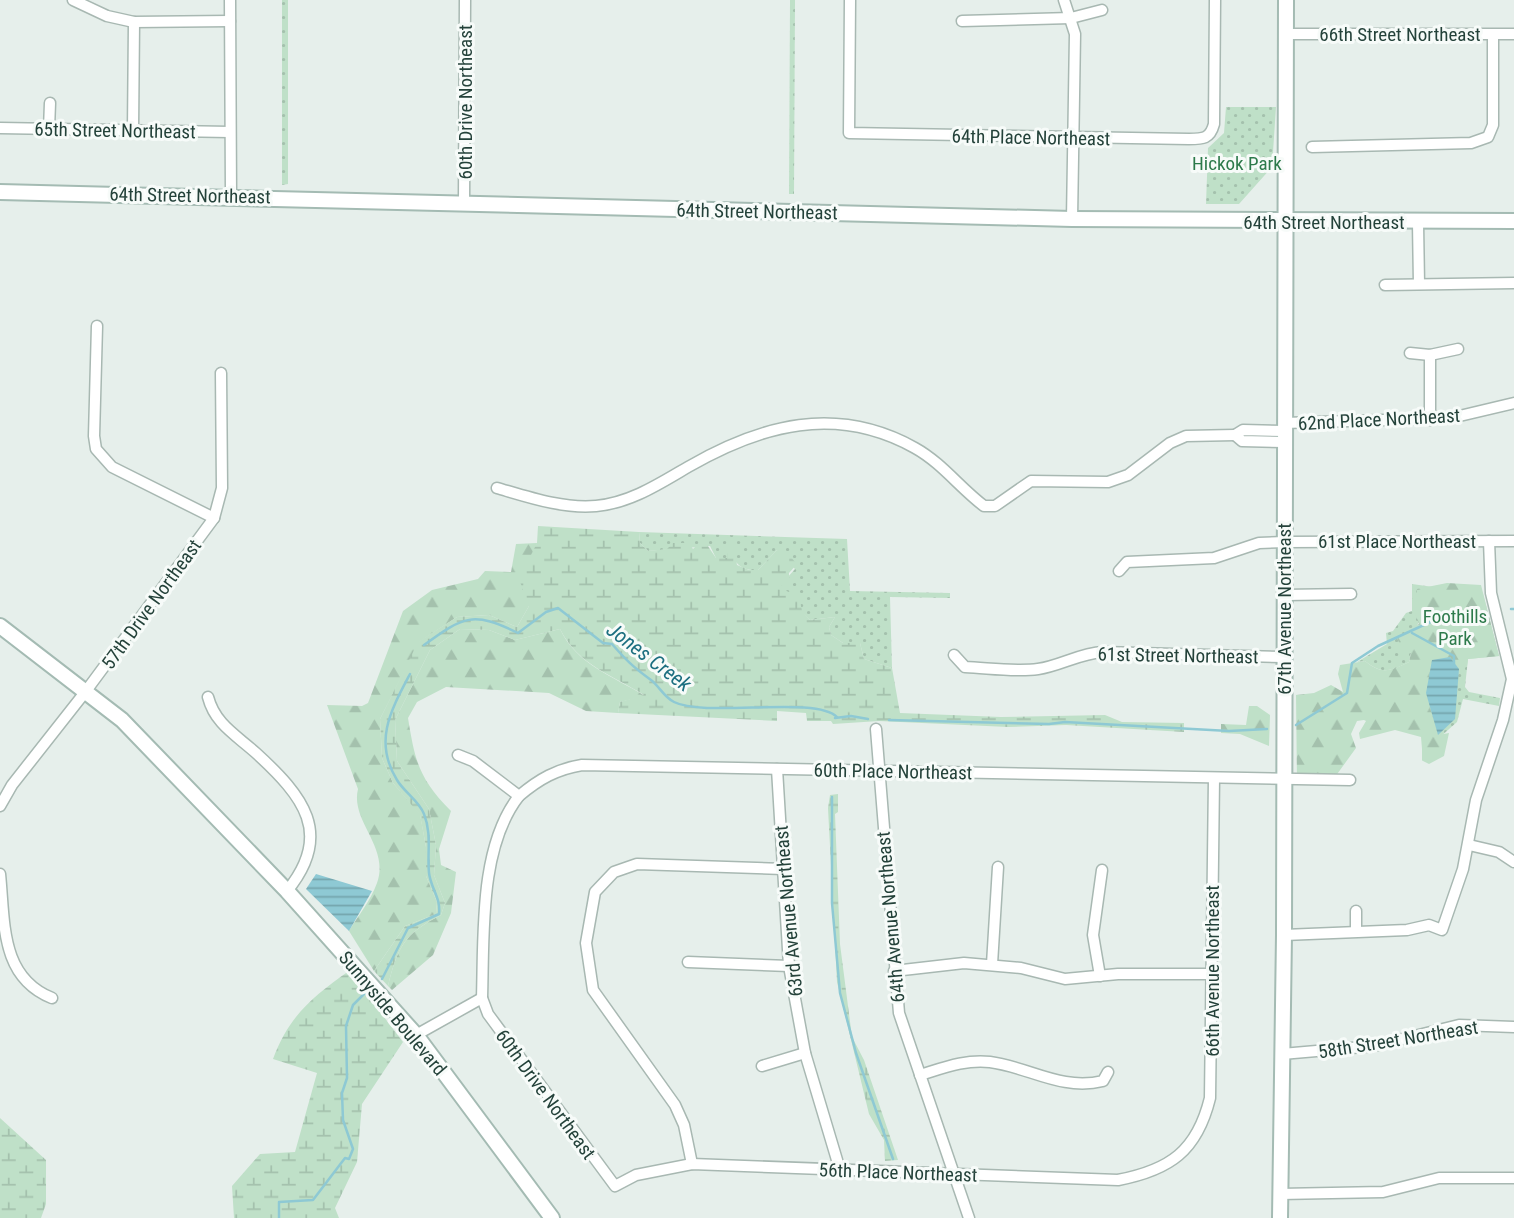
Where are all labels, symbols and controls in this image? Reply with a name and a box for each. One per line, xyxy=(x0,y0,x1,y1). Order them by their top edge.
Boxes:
street label: 66th Street Northeast xyxy=(1319,23,1481,46)
street label: 60th Drive Northeast xyxy=(454,25,477,179)
street label: 65th Street Northeast xyxy=(34,118,196,143)
street label: 64th Place Northeast xyxy=(951,125,1110,150)
park label: Hickok Park xyxy=(1192,152,1282,175)
street label: 64th Street Northeast xyxy=(109,183,271,208)
street label: 64th Street Northeast xyxy=(676,199,838,224)
street label: 64th Street Northeast xyxy=(1243,211,1405,234)
street label: 62nd Place Northeast xyxy=(1297,404,1461,435)
street label: 67th Avenue Northeast xyxy=(1273,523,1296,695)
street label: 61st Place Northeast xyxy=(1318,530,1476,553)
street label: 57th Drive Northeast xyxy=(97,535,206,674)
park label: Foothills Park xyxy=(1423,605,1487,650)
water label: Jones Creek xyxy=(602,618,697,697)
street label: 61st Street Northeast xyxy=(1097,643,1259,668)
street label: 60th Place Northeast xyxy=(813,759,972,784)
street label: 63rd Avenue Northeast xyxy=(770,824,807,998)
street label: 64th Avenue Northeast xyxy=(872,830,909,1003)
street label: 66th Avenue Northeast xyxy=(1201,885,1224,1057)
street label: Sunnyside Boulevard xyxy=(334,946,451,1080)
street label: 58th Street Northeast xyxy=(1317,1016,1480,1063)
street label: 60th Drive Northeast xyxy=(491,1025,600,1164)
street label: 56th Place Northeast xyxy=(818,1158,978,1187)

